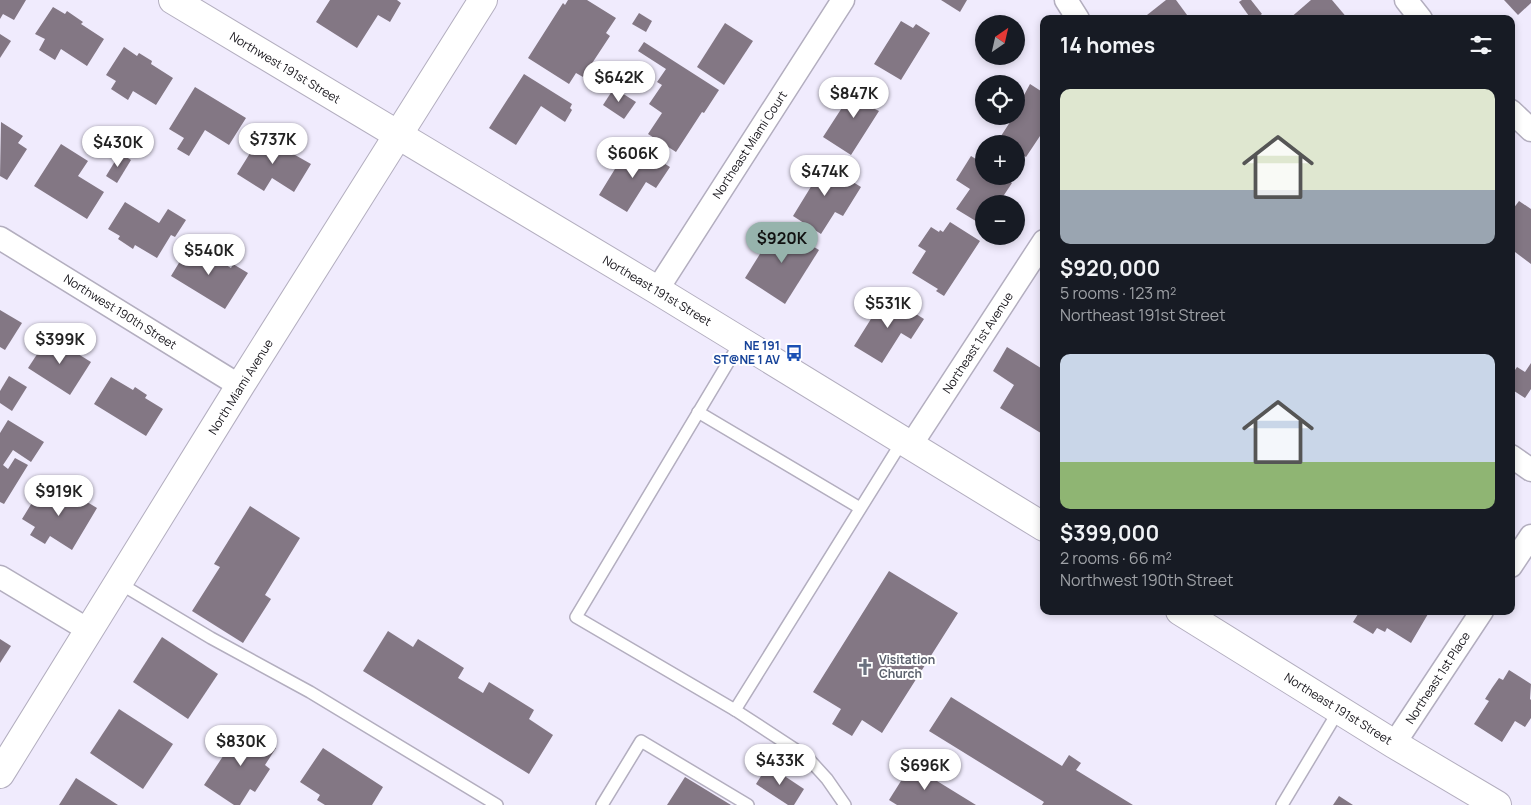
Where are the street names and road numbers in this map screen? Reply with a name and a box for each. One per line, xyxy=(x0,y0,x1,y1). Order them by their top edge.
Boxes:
street label: Northwest 191st Street xyxy=(227,28,344,108)
street label: Northeast Miami Court xyxy=(708,87,791,202)
street label: Northeast 191st Street xyxy=(600,251,715,330)
street label: Northwest 190th Street xyxy=(61,270,180,353)
street label: Northeast 1st Avenue xyxy=(938,289,1017,397)
street label: North Miami Avenue xyxy=(204,336,277,438)
street label: Northeast 1st Place xyxy=(1401,628,1474,727)
street label: Northeast 191st Street xyxy=(1281,668,1396,749)

